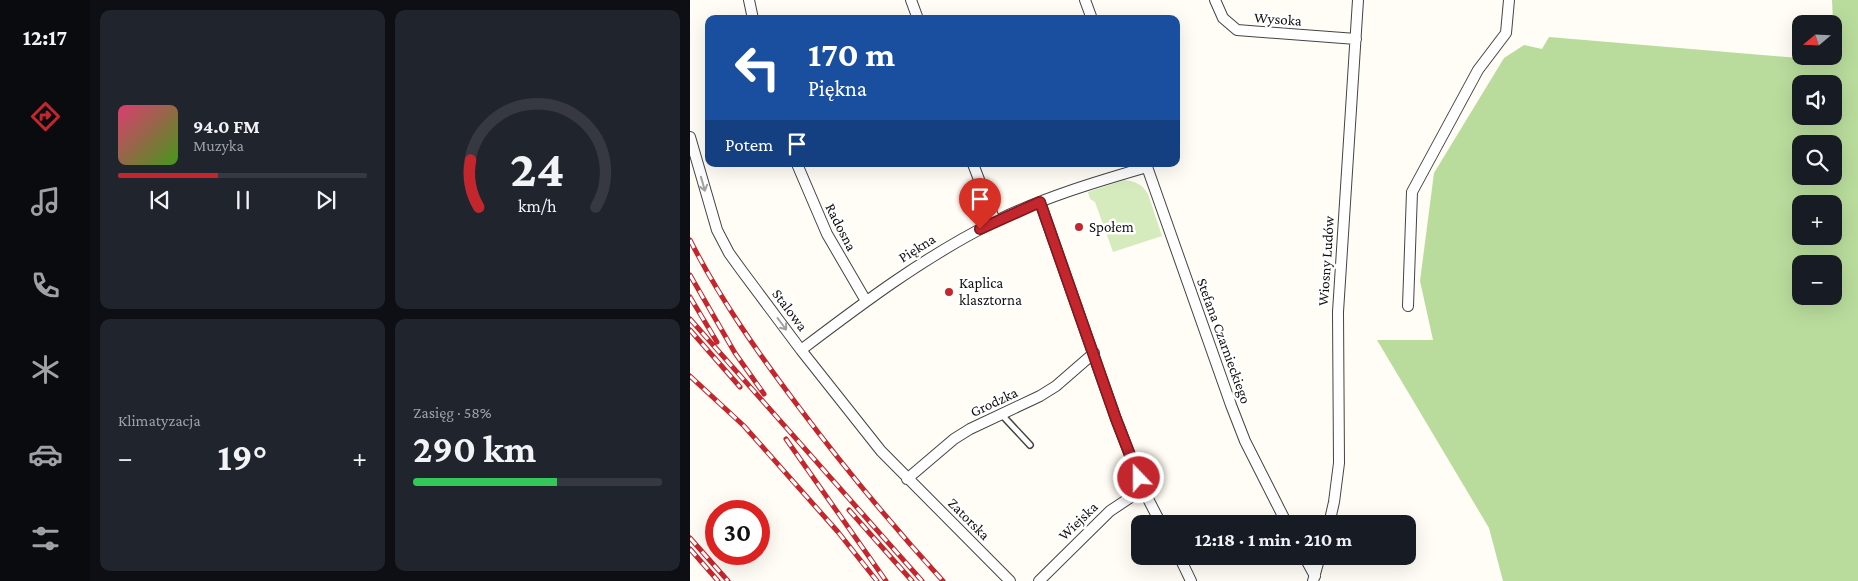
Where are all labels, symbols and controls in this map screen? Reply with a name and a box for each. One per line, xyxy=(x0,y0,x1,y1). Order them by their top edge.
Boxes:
street label: Wysoka xyxy=(1254,9,1302,30)
north arrow xyxy=(1792,15,1842,65)
map controls xyxy=(1792,15,1842,305)
text: 12:17 xyxy=(23,25,67,50)
icon: left xyxy=(725,35,790,100)
text: 170 m xyxy=(808,35,895,74)
button: sound xyxy=(1792,75,1842,125)
text: Piękna xyxy=(808,76,867,101)
icon: directions xyxy=(28,99,63,134)
text: 94.0 FM xyxy=(193,116,260,137)
icon: arrive xyxy=(783,130,811,158)
text: Potem xyxy=(725,134,773,155)
button: search xyxy=(1792,135,1842,185)
text: Muzyka xyxy=(193,137,244,154)
text: 24 xyxy=(510,139,565,197)
one-way arrow xyxy=(699,176,708,192)
pin xyxy=(959,178,1001,229)
icon: music xyxy=(28,184,63,219)
icon: arrive xyxy=(966,185,994,213)
icon: previous xyxy=(146,186,174,214)
icon: pause xyxy=(229,186,257,214)
icon: next xyxy=(312,186,340,214)
button: + xyxy=(1792,195,1842,245)
text: km/h xyxy=(518,196,557,216)
street label: Radosna xyxy=(822,200,860,254)
street label: Wiosny Ludów xyxy=(1315,214,1338,307)
place label: Społem xyxy=(1089,219,1134,236)
marker: Społem xyxy=(1073,221,1085,233)
street label: Piękna xyxy=(896,231,939,266)
button: − xyxy=(1792,255,1842,305)
icon: phone xyxy=(28,268,63,303)
place label: Kaplica klasztorna xyxy=(959,275,1022,308)
street label: Stefana Czarnieckiego xyxy=(1193,276,1254,406)
street label: Stalowa xyxy=(769,286,811,334)
marker: Kaplica klasztorna xyxy=(943,286,955,298)
one-way arrow xyxy=(776,317,787,330)
icon: climate xyxy=(28,352,63,387)
street label: Grodzka xyxy=(968,384,1020,420)
text: Zasięg · 58% xyxy=(413,404,492,421)
text: Klimatyzacja xyxy=(118,412,201,429)
text: 290 km xyxy=(413,428,536,470)
text: 19° xyxy=(218,436,267,478)
icon: car xyxy=(28,437,63,472)
text: − xyxy=(118,442,133,473)
text: + xyxy=(352,442,367,473)
position arrow xyxy=(1112,451,1164,503)
street label: Zatorska xyxy=(945,495,993,543)
street label: Wiejska xyxy=(1055,499,1101,544)
speed limit sign: 30 xyxy=(705,500,770,565)
icon: filters xyxy=(28,521,63,556)
text: 12:18 · 1 min · 210 m xyxy=(1195,529,1352,550)

